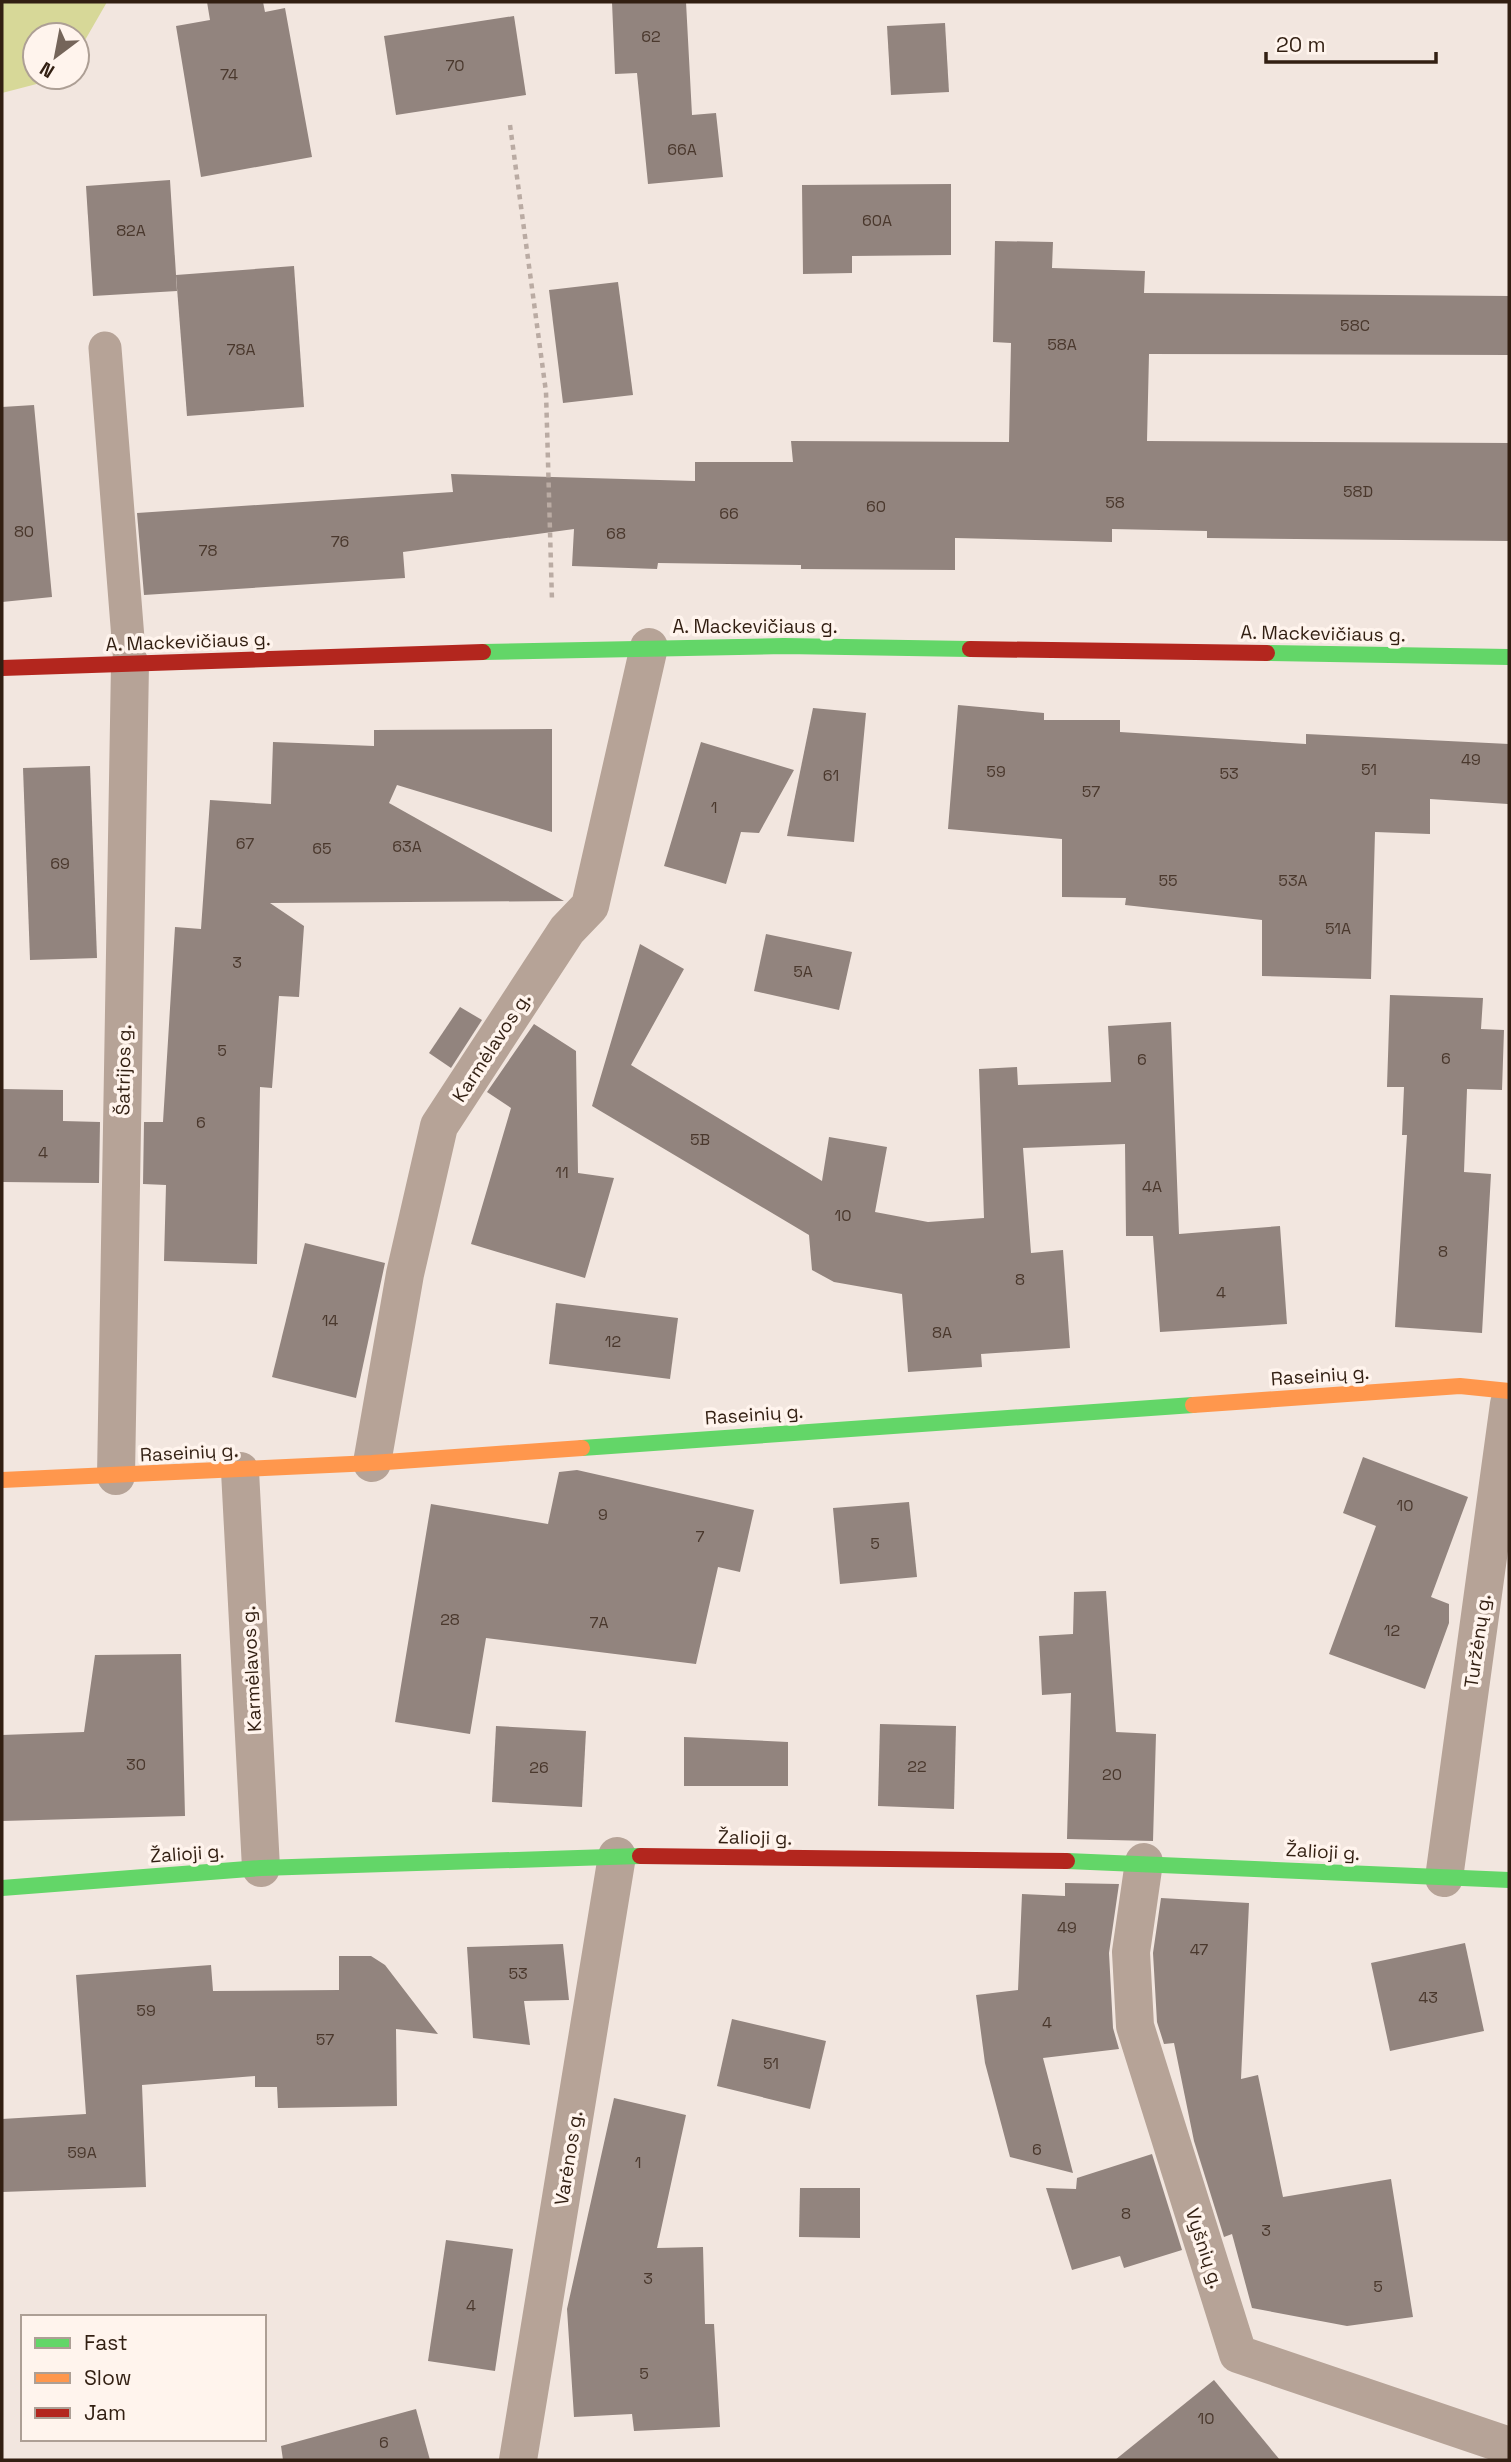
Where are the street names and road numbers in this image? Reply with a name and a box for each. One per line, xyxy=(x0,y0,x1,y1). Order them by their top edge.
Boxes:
street label: A. Mackevičiaus g. xyxy=(672,614,838,639)
street label: A. Mackevičiaus g. xyxy=(1240,620,1406,647)
street label: A. Mackevičiaus g. xyxy=(105,626,271,657)
street label: Karmėlavos g. xyxy=(447,988,536,1107)
street label: Šatrijos g. xyxy=(110,1024,137,1116)
street label: Raseinių g. xyxy=(1270,1360,1370,1391)
street label: Raseinių g. xyxy=(704,1399,804,1430)
street label: Raseinių g. xyxy=(139,1437,239,1468)
street label: Turžėnų g. xyxy=(1459,1593,1496,1689)
street label: Karmėlavos g. xyxy=(236,1605,267,1732)
street label: Žalioji g. xyxy=(718,1824,792,1851)
street label: Žalioji g. xyxy=(1285,1837,1361,1866)
street label: Žalioji g. xyxy=(149,1838,225,1869)
street label: Varėnos g. xyxy=(549,2109,588,2207)
street label: Vyšnių g. xyxy=(1180,2205,1229,2292)

